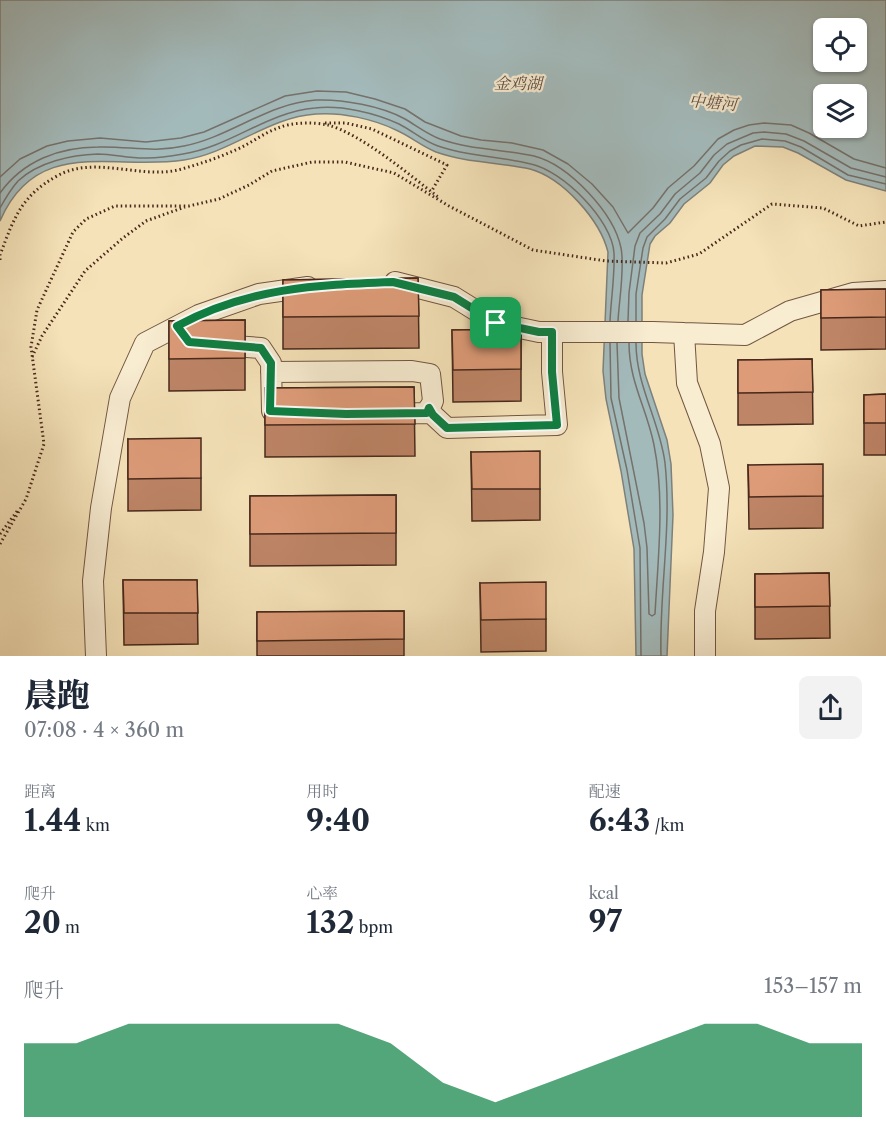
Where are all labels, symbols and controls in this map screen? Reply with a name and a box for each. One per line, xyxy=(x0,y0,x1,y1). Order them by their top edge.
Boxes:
map controls xyxy=(813,18,867,138)
button: locate xyxy=(813,18,867,72)
water label: 金鸡湖 xyxy=(494,73,545,93)
button: layers xyxy=(813,84,867,138)
water label: 中塘河 xyxy=(688,90,741,114)
pin xyxy=(470,297,521,348)
icon: arrive xyxy=(479,306,512,339)
text: 晨跑 xyxy=(24,675,90,716)
button: share xyxy=(799,676,862,739)
text: 07:08 · 4 × 360 m xyxy=(24,718,184,742)
text: 距离 xyxy=(24,781,56,801)
text: 用时 xyxy=(306,781,338,801)
text: 配速 xyxy=(589,781,621,801)
text: 1.44 xyxy=(24,802,81,839)
text: 9:40 xyxy=(306,802,370,839)
text: 6:43 xyxy=(589,802,650,839)
text: km xyxy=(81,815,110,835)
text: /km xyxy=(650,815,684,835)
text: 爬升 xyxy=(24,883,56,903)
text: 心率 xyxy=(306,883,338,903)
text: kcal xyxy=(589,883,619,903)
text: 97 xyxy=(589,903,622,940)
text: 20 xyxy=(24,904,61,941)
text: 132 xyxy=(306,904,355,941)
text: m xyxy=(61,917,80,937)
text: bpm xyxy=(355,917,393,937)
text: 153–157 m xyxy=(764,974,862,998)
text: 爬升 xyxy=(24,978,64,1002)

